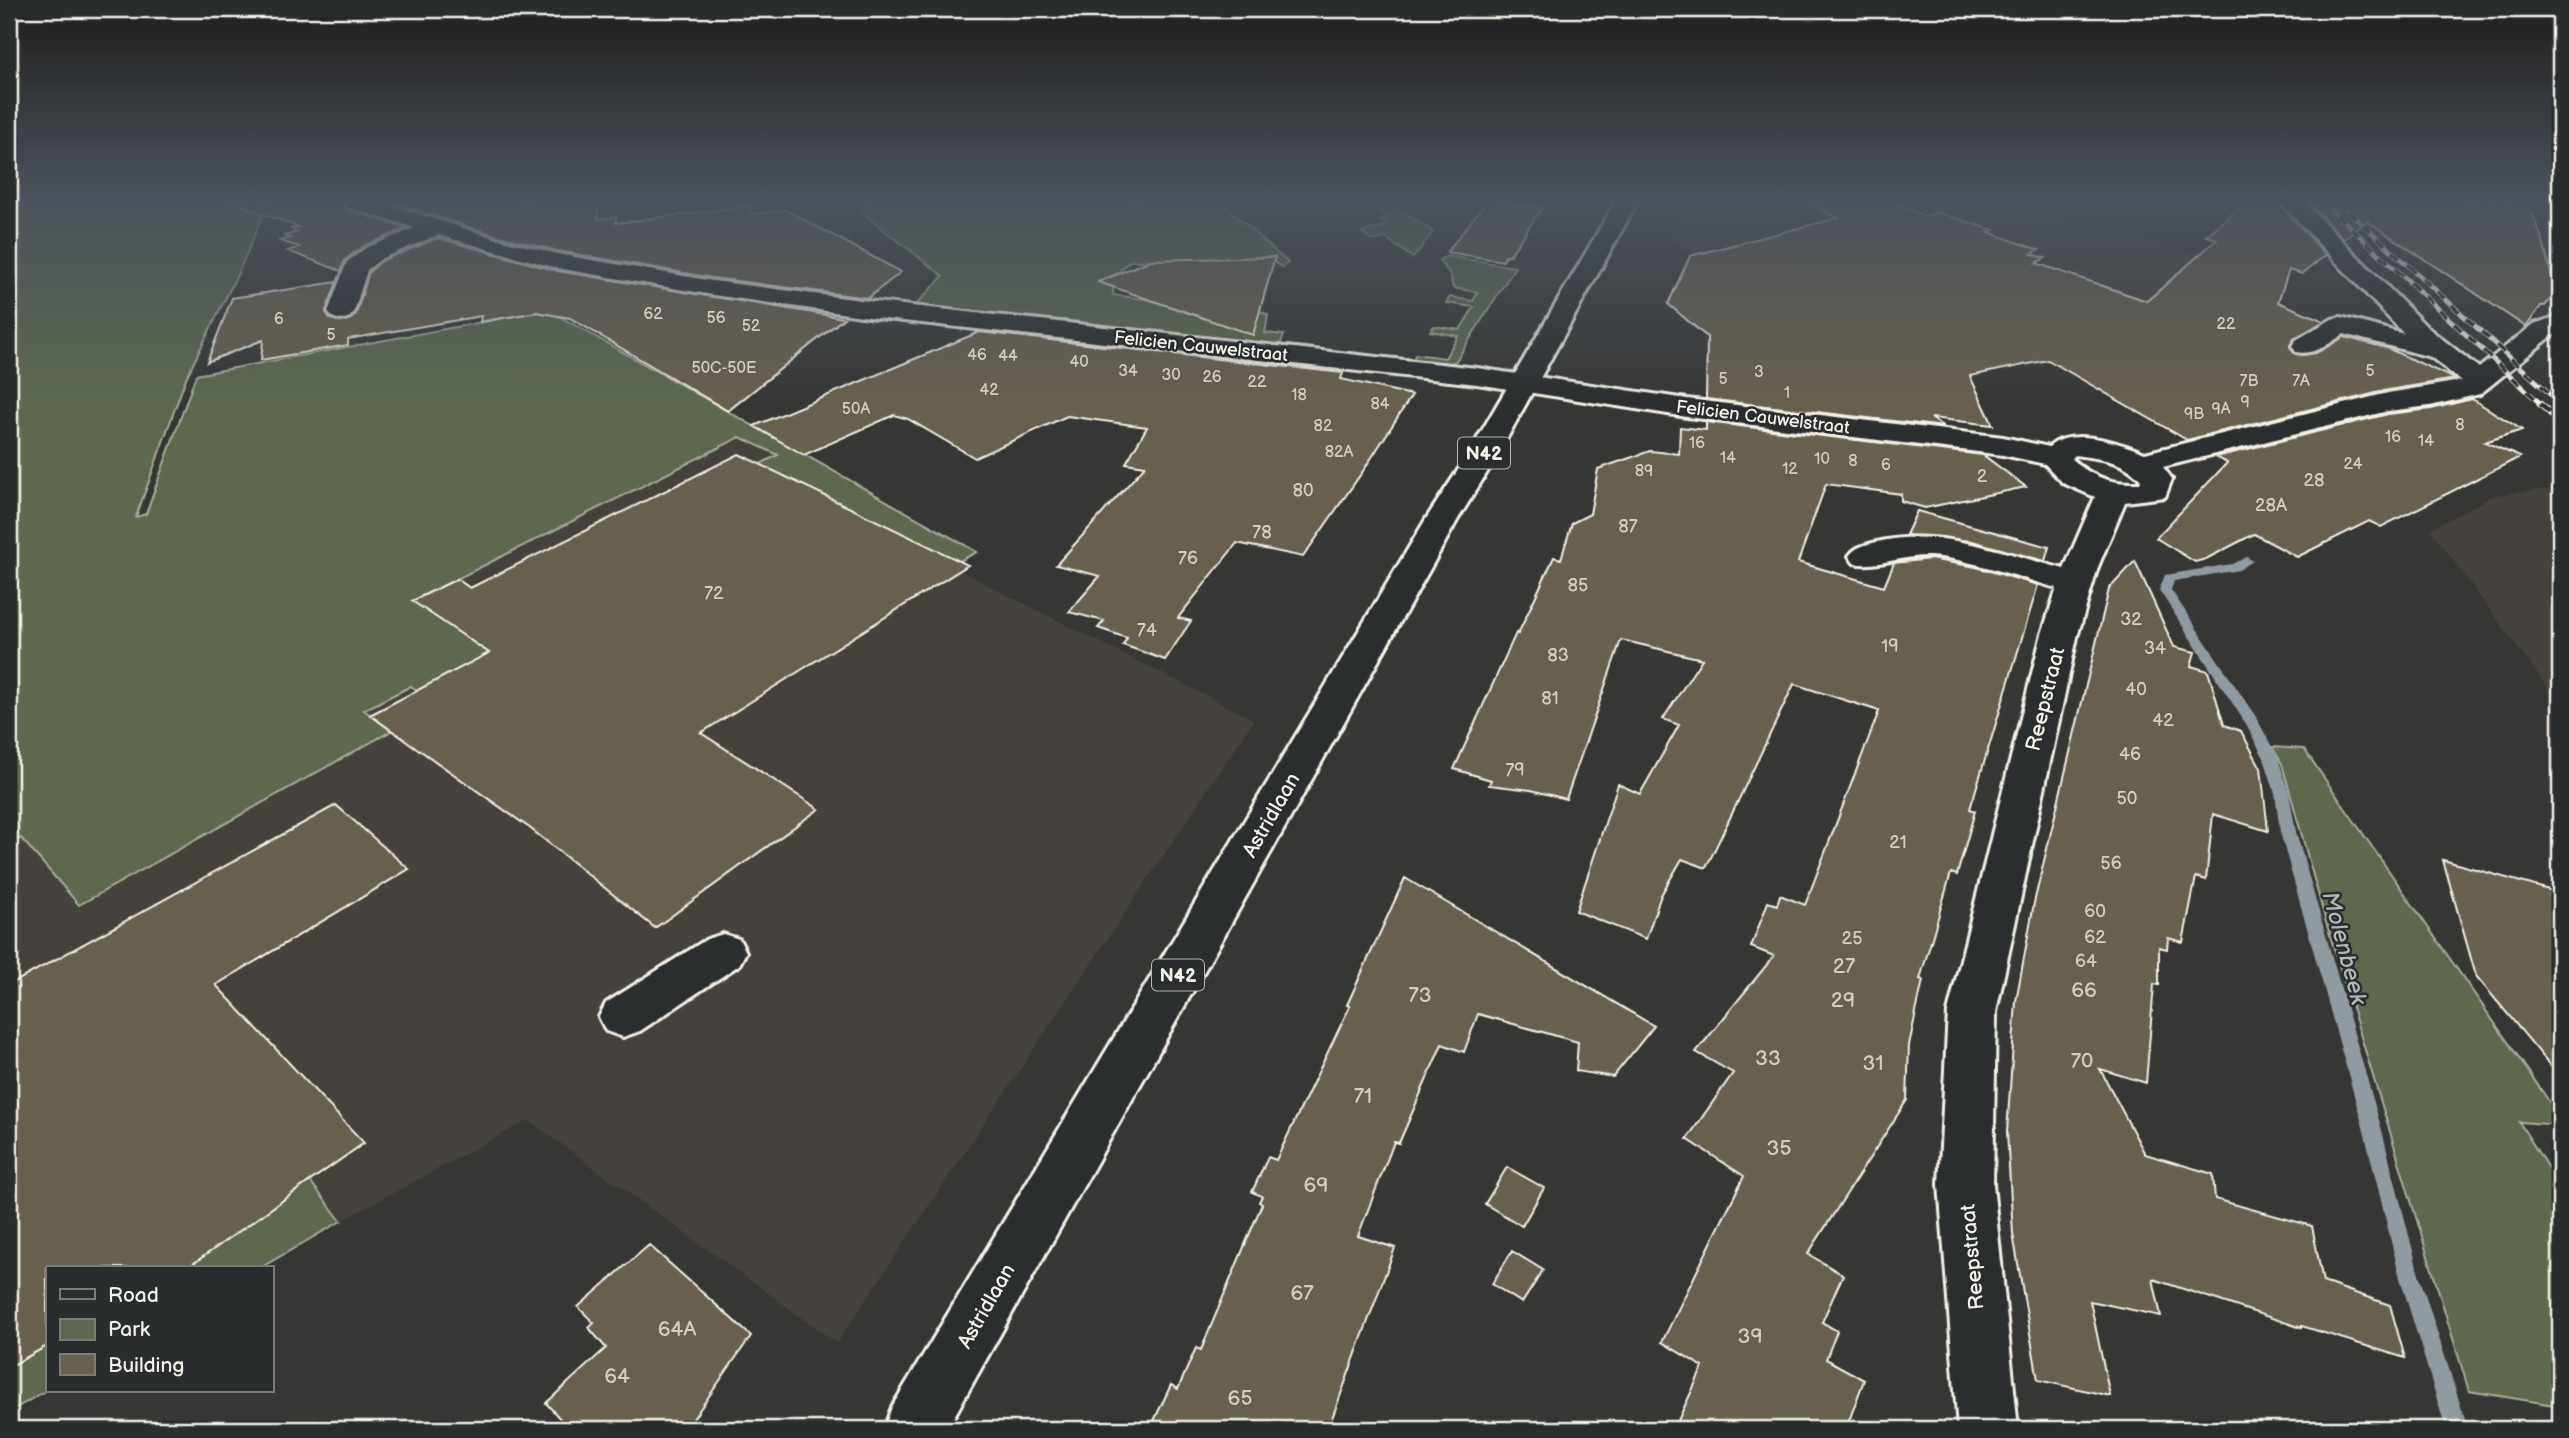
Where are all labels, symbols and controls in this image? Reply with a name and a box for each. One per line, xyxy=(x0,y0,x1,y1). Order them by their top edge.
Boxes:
house number: 62 xyxy=(643,305,663,324)
house number: 56 xyxy=(707,309,726,328)
house number: 6 xyxy=(274,310,284,329)
house number: 22 xyxy=(2217,315,2236,334)
house number: 52 xyxy=(742,317,761,336)
house number: 5 xyxy=(326,326,336,345)
street label: Felicien Cauwelstraat xyxy=(1113,327,1289,366)
house number: 46 xyxy=(967,346,987,365)
house number: 44 xyxy=(998,347,1018,366)
house number: 40 xyxy=(1069,353,1089,372)
house number: 50C-50E xyxy=(692,359,756,378)
house number: 34 xyxy=(1118,362,1138,381)
house number: 5 xyxy=(2365,362,2375,381)
house number: 3 xyxy=(1754,363,1764,382)
house number: 30 xyxy=(1161,366,1181,385)
house number: 26 xyxy=(1202,368,1222,387)
house number: 5 xyxy=(1718,370,1728,389)
house number: 7B xyxy=(2240,372,2258,391)
house number: 7A xyxy=(2292,372,2310,391)
house number: 22 xyxy=(1248,373,1267,392)
house number: 42 xyxy=(979,381,999,400)
house number: 1 xyxy=(1784,384,1790,403)
house number: 18 xyxy=(1291,386,1307,405)
house number: 9 xyxy=(2240,393,2250,412)
house number: 84 xyxy=(1370,395,1390,414)
street label: Felicien Cauwelstraat xyxy=(1675,396,1851,439)
house number: 50A xyxy=(842,400,870,419)
house number: 9A xyxy=(2211,400,2231,419)
house number: 9B xyxy=(2184,405,2204,424)
house number: 8 xyxy=(2455,416,2465,435)
house number: 82 xyxy=(1314,417,1333,436)
house number: 16 xyxy=(2385,428,2401,447)
house number: 14 xyxy=(2418,432,2434,451)
house number: 16 xyxy=(1689,434,1705,453)
road number: N42 xyxy=(1458,437,1510,468)
house number: 82A xyxy=(1325,443,1353,462)
house number: 14 xyxy=(1720,449,1736,468)
house number: 10 xyxy=(1814,450,1830,469)
house number: 8 xyxy=(1848,452,1858,471)
house number: 24 xyxy=(2344,455,2363,474)
house number: 6 xyxy=(1881,456,1891,475)
house number: 12 xyxy=(1782,460,1798,479)
house number: 89 xyxy=(1635,462,1653,481)
house number: 2 xyxy=(1977,466,1988,487)
house number: 28 xyxy=(2303,470,2325,491)
house number: 80 xyxy=(1292,480,1314,501)
house number: 28A xyxy=(2255,495,2287,516)
house number: 87 xyxy=(1618,516,1638,537)
house number: 78 xyxy=(1252,522,1272,543)
house number: 76 xyxy=(1178,548,1198,569)
house number: 85 xyxy=(1568,575,1588,596)
house number: 72 xyxy=(704,583,724,604)
house number: 32 xyxy=(2120,609,2142,630)
house number: 74 xyxy=(1137,620,1157,641)
house number: 19 xyxy=(1881,636,1899,657)
house number: 34 xyxy=(2144,638,2166,659)
street label: Reepstraat xyxy=(2021,644,2071,754)
house number: 83 xyxy=(1547,645,1569,666)
house number: 40 xyxy=(2125,679,2147,700)
house number: 81 xyxy=(1541,688,1559,709)
house number: 42 xyxy=(2152,710,2174,731)
house number: 46 xyxy=(2119,744,2141,765)
house number: 79 xyxy=(1505,760,1525,781)
street label: Astridlaan xyxy=(1237,768,1306,862)
house number: 50 xyxy=(2117,788,2137,809)
house number: 21 xyxy=(1889,832,1907,853)
house number: 56 xyxy=(2100,853,2122,874)
water label: Molenbeek xyxy=(2315,889,2373,1009)
house number: 60 xyxy=(2084,901,2106,922)
house number: 62 xyxy=(2084,927,2106,948)
house number: 25 xyxy=(1842,928,1862,949)
house number: 64 xyxy=(2075,951,2097,972)
house number: 27 xyxy=(1833,954,1856,979)
road number: N42 xyxy=(1152,959,1204,990)
house number: 66 xyxy=(2071,978,2097,1003)
house number: 73 xyxy=(1408,983,1432,1008)
house number: 29 xyxy=(1831,988,1855,1013)
house number: 33 xyxy=(1755,1046,1781,1071)
house number: 70 xyxy=(2071,1049,2093,1074)
house number: 31 xyxy=(1862,1051,1884,1076)
house number: 71 xyxy=(1354,1084,1372,1109)
house number: 35 xyxy=(1767,1136,1791,1161)
house number: 69 xyxy=(1304,1173,1328,1198)
street label: Reepstraat xyxy=(1955,1202,1990,1311)
street label: Astridlaan xyxy=(952,1259,1021,1353)
legend xyxy=(46,1266,273,1392)
house number: 67 xyxy=(1290,1281,1314,1306)
text: Road xyxy=(108,1283,159,1308)
text: Park xyxy=(108,1317,151,1342)
house number: 64A xyxy=(658,1317,696,1342)
house number: 39 xyxy=(1737,1324,1763,1349)
text: Building xyxy=(108,1353,184,1378)
house number: 64 xyxy=(604,1364,630,1389)
house number: 65 xyxy=(1228,1386,1252,1411)

